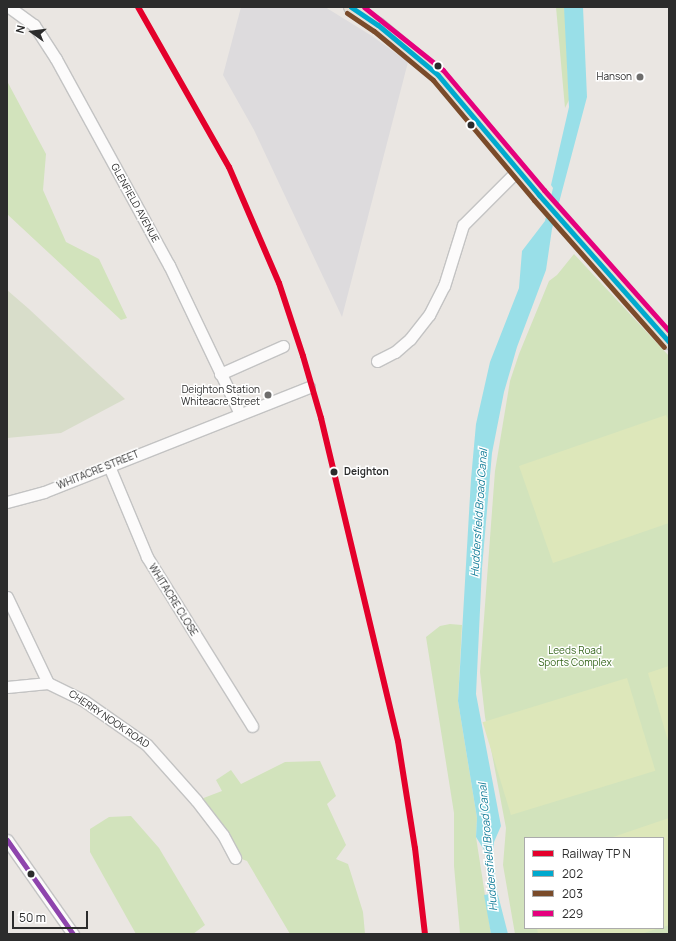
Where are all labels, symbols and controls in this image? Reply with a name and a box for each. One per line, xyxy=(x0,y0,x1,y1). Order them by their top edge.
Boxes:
north arrow xyxy=(12,12,52,52)
text: N xyxy=(12,23,28,35)
unlabelled marker xyxy=(433,61,443,71)
place label: Hanson xyxy=(597,71,632,83)
marker: Hanson xyxy=(635,72,645,82)
unlabelled marker xyxy=(466,120,476,130)
street label: GLENFIELD AVENUE xyxy=(108,161,162,245)
place label: Deighton Station Whiteacre Street xyxy=(181,383,260,406)
marker: Deighton Station Whiteacre Street xyxy=(263,390,273,400)
street label: WHITACRE STREET xyxy=(55,448,141,492)
water label: Huddersfield Broad Canal xyxy=(468,448,490,578)
marker: Deighton xyxy=(327,465,341,479)
place label: Deighton xyxy=(344,466,389,478)
street label: WHITACRE CLOSE xyxy=(146,562,200,638)
park label: Leeds Road Sports Complex xyxy=(538,644,612,668)
street label: CHERRY NOOK ROAD xyxy=(66,687,152,751)
water label: Huddersfield Broad Canal xyxy=(476,782,500,912)
legend xyxy=(524,837,664,929)
text: Railway TP N xyxy=(562,845,631,862)
text: 202 xyxy=(562,865,583,882)
unlabelled marker xyxy=(26,869,36,879)
text: 203 xyxy=(562,885,583,902)
scale bar xyxy=(14,903,90,929)
text: 229 xyxy=(562,905,583,922)
text: 50 m xyxy=(19,909,46,926)

